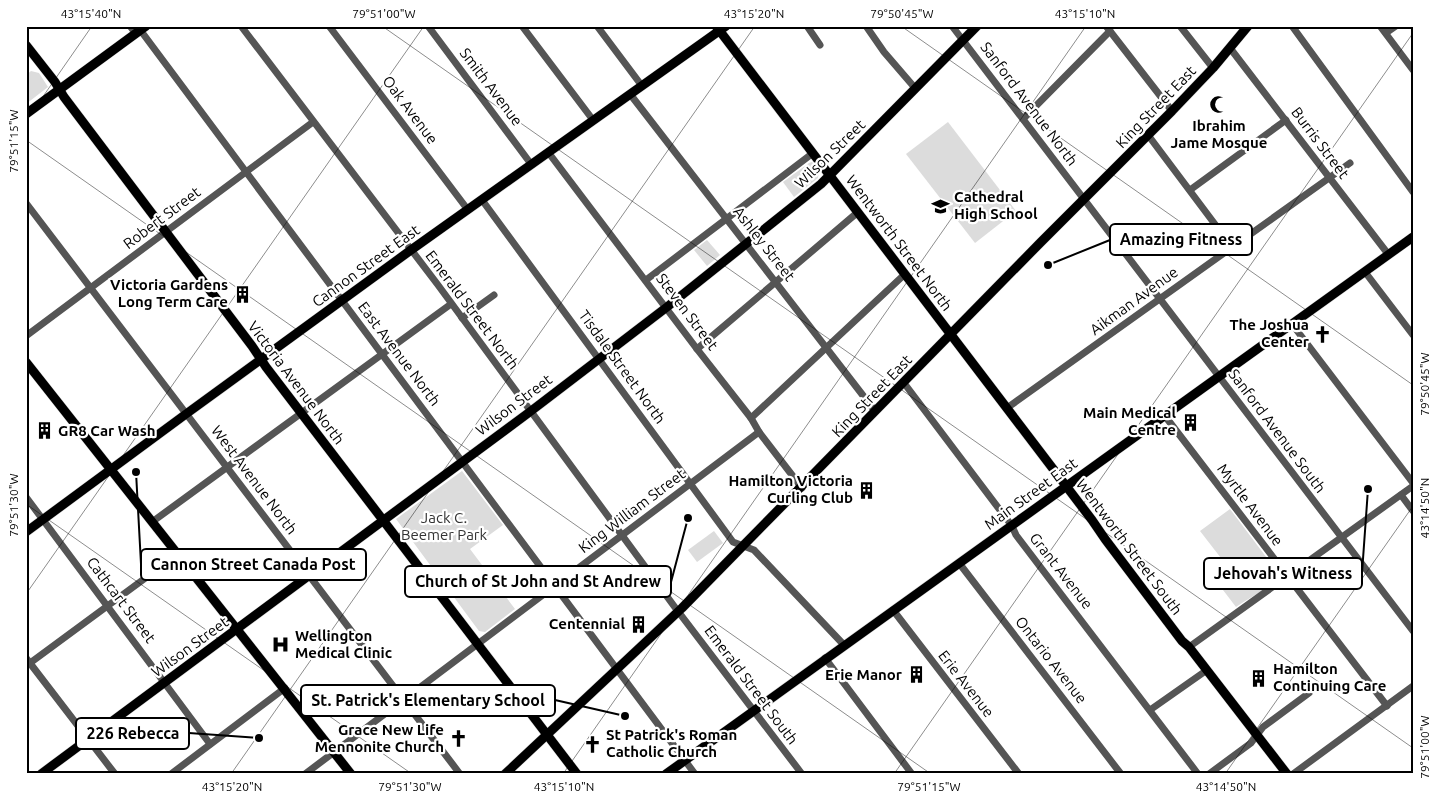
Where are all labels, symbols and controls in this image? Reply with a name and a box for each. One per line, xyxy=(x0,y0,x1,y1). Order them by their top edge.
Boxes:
text: 43°15'40"N xyxy=(61,7,121,20)
text: 79°51'00"W xyxy=(352,7,416,20)
text: 43°15'20"N xyxy=(724,7,784,20)
text: 79°50'45"W xyxy=(870,7,934,20)
text: 43°15'10"N xyxy=(1055,7,1115,20)
street label: Sanford Avenue North xyxy=(977,39,1081,169)
street label: Smith Avenue xyxy=(457,44,526,129)
street label: King Street East xyxy=(1112,62,1199,151)
street label: Oak Avenue xyxy=(379,72,442,147)
mosque icon: Ibrahim Jame Mosque xyxy=(1209,95,1229,115)
street label: Burris Street xyxy=(1288,104,1353,182)
text: 79°51'15"W xyxy=(7,109,20,173)
street label: Wilson Street xyxy=(791,116,868,191)
place label: Ibrahim Jame Mosque xyxy=(1171,117,1267,151)
street label: Wentworth Street North xyxy=(843,172,956,314)
street label: Robert Street xyxy=(120,183,204,252)
place label: Cathedral High School xyxy=(954,188,1038,222)
school or university icon: Cathedral High School xyxy=(930,196,950,216)
street label: Ashley Street xyxy=(730,203,799,284)
street label: Cannon Street East xyxy=(309,221,423,310)
callout: Amazing Fitness xyxy=(1110,224,1252,255)
text: Amazing Fitness xyxy=(1120,230,1242,248)
street label: Emerald Street North xyxy=(422,247,523,372)
street label: Aikman Avenue xyxy=(1087,263,1181,338)
street label: Steven Street xyxy=(653,270,722,353)
place label: Victoria Gardens Long Term Care xyxy=(110,276,228,310)
building icon: Victoria Gardens Long Term Care xyxy=(232,284,252,304)
street label: East Avenue North xyxy=(355,298,444,409)
street label: Tisdale Street North xyxy=(576,307,669,427)
place label: The Joshua Center xyxy=(1229,316,1310,350)
street label: Victoria Avenue North xyxy=(245,318,348,447)
church icon: The Joshua Center xyxy=(1313,324,1333,344)
street label: King Street East xyxy=(828,351,915,440)
text: 79°50'45"W xyxy=(1418,352,1431,416)
street label: Sanford Avenue South xyxy=(1225,366,1329,496)
street label: Wilson Street xyxy=(472,370,555,439)
place label: Main Medical Centre xyxy=(1083,404,1176,438)
building icon: Main Medical Centre xyxy=(1180,412,1200,432)
building icon: GR8 Car Wash xyxy=(34,421,54,441)
place label: GR8 Car Wash xyxy=(58,422,156,439)
street label: West Avenue North xyxy=(208,422,301,537)
street label: Main Street East xyxy=(981,454,1080,533)
street label: Myrtle Avenue xyxy=(1214,460,1287,549)
street label: King William Street xyxy=(575,465,688,556)
place label: Hamilton Victoria Curling Club xyxy=(728,472,853,506)
text: 79°51'30"W xyxy=(7,473,20,537)
street label: Wentworth Street South xyxy=(1073,476,1186,618)
text: 43°14'50"N xyxy=(1418,478,1431,538)
building icon: Hamilton Victoria Curling Club xyxy=(857,480,877,500)
park label: Jack C. Beemer Park xyxy=(401,509,488,543)
street label: Grant Avenue xyxy=(1026,529,1096,612)
callout: Cannon Street Canada Post xyxy=(141,549,366,580)
street label: Cathcart Street xyxy=(84,553,159,646)
text: Cannon Street Canada Post xyxy=(150,555,356,573)
callout: Jehovah's Witness xyxy=(1204,558,1362,589)
text: Jehovah's Witness xyxy=(1214,564,1352,582)
callout: Church of St John and St Andrew xyxy=(405,566,671,597)
text: Church of St John and St Andrew xyxy=(415,572,662,590)
street label: Wilson Street xyxy=(148,613,232,680)
street label: Ontario Avenue xyxy=(1012,613,1091,707)
building icon: Centennial xyxy=(629,614,649,634)
place label: Centennial xyxy=(549,615,625,632)
street label: Emerald Street South xyxy=(701,622,802,747)
place label: Wellington Medical Clinic xyxy=(295,627,392,661)
hospital icon: Wellington Medical Clinic xyxy=(271,635,291,655)
street label: Erie Avenue xyxy=(935,647,998,720)
place label: Hamilton Continuing Care xyxy=(1273,660,1386,694)
building icon: Erie Manor xyxy=(906,665,926,685)
place label: Erie Manor xyxy=(825,666,903,683)
building icon: Hamilton Continuing Care xyxy=(1249,668,1269,688)
callout: St. Patrick's Elementary School xyxy=(301,685,555,716)
text: St. Patrick's Elementary School xyxy=(311,691,545,709)
text: 79°51'00"W xyxy=(1418,715,1431,779)
callout: 226 Rebecca xyxy=(76,718,189,749)
place label: Grace New Life Mennonite Church xyxy=(315,721,444,755)
text: 226 Rebecca xyxy=(87,724,179,742)
place label: St Patrick's Roman Catholic Church xyxy=(606,726,737,760)
church icon: Grace New Life Mennonite Church xyxy=(448,729,468,749)
church icon: St Patrick's Roman Catholic Church xyxy=(582,734,602,754)
text: 43°15'20"N xyxy=(202,780,262,793)
text: 79°51'30"W xyxy=(378,780,442,793)
text: 43°15'10"N xyxy=(534,780,594,793)
text: 79°51'15"W xyxy=(897,780,961,793)
text: 43°14'50"N xyxy=(1196,780,1256,793)

